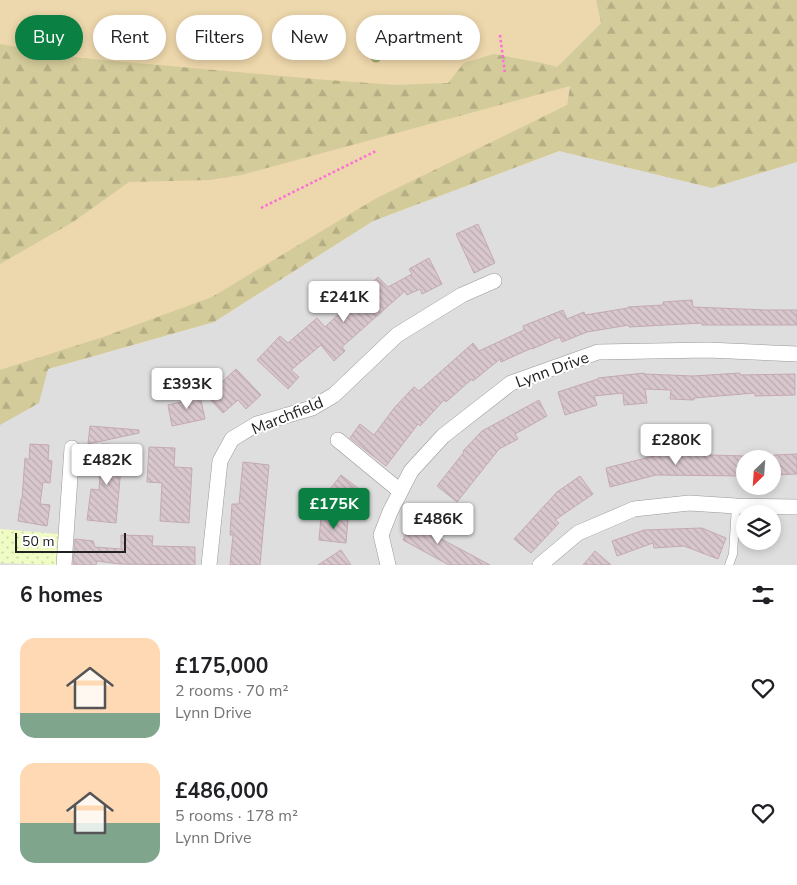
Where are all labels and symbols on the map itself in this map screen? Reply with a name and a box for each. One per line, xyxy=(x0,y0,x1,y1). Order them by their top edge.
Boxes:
pin: £241K xyxy=(309,280,379,323)
street label: Lynn Drive xyxy=(513,347,592,393)
pin: £393K xyxy=(152,368,222,410)
street label: Marchfield xyxy=(248,392,327,440)
pin: £280K xyxy=(641,424,711,466)
pin: £482K xyxy=(72,444,142,486)
north arrow xyxy=(736,450,781,495)
pin: £175K xyxy=(299,488,369,530)
pin: £486K xyxy=(403,502,473,545)
scale bar xyxy=(15,530,126,553)

